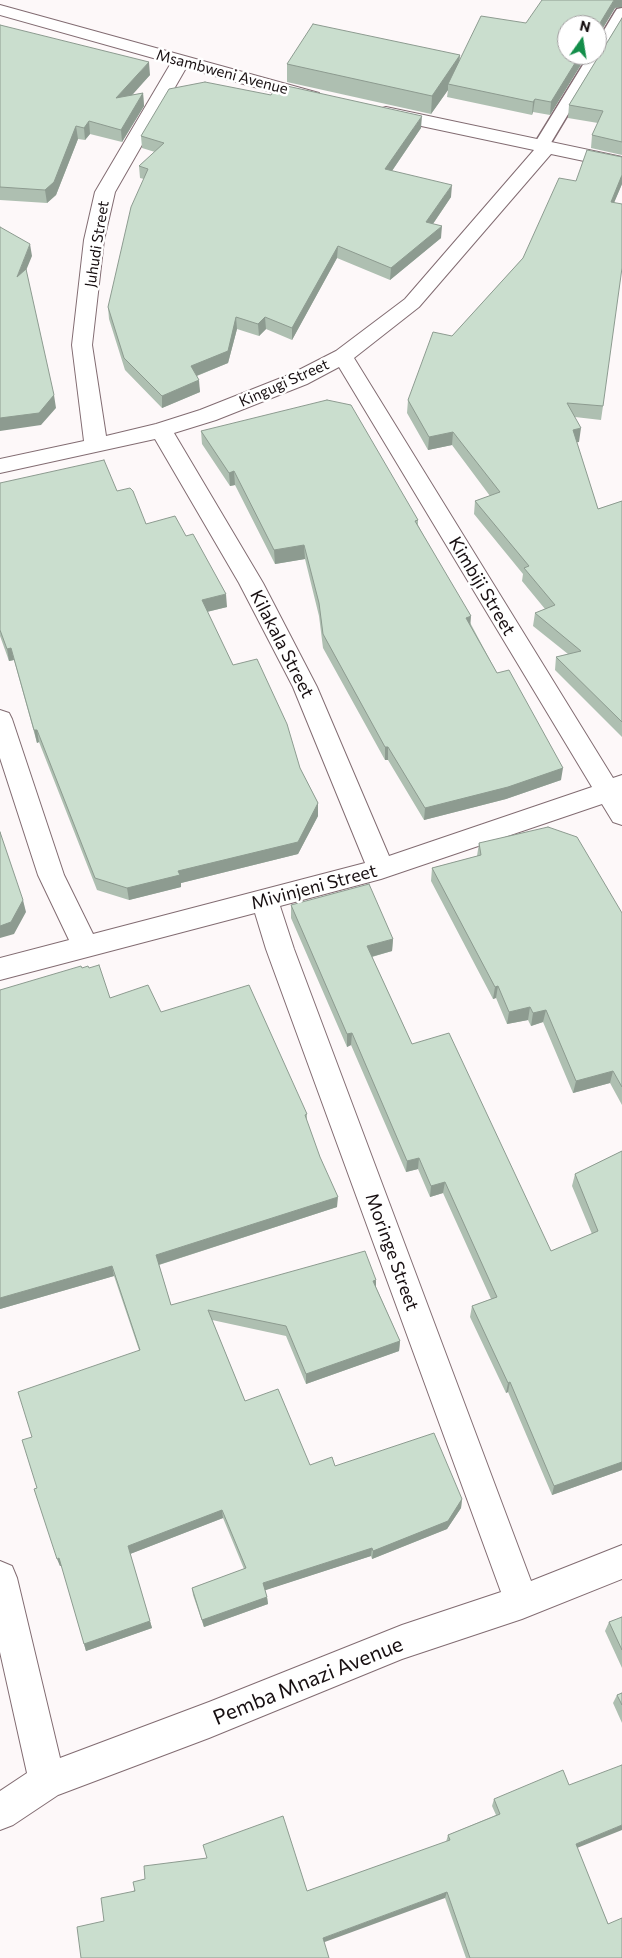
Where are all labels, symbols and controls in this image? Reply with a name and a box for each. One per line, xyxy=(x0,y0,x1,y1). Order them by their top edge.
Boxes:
north arrow xyxy=(557,15,607,65)
text: N xyxy=(578,16,592,35)
street label: Msambweni Avenue xyxy=(154,46,290,98)
street label: Juhudi Street xyxy=(81,199,113,289)
street label: Kingugi Street xyxy=(236,355,332,411)
street label: Kimbiji Street xyxy=(444,533,520,639)
street label: Kilakala Street xyxy=(246,586,318,702)
street label: Mivinjeni Street xyxy=(249,860,379,914)
street label: Moringe Street xyxy=(361,1190,423,1314)
street label: Pemba Mnazi Avenue xyxy=(209,1631,407,1731)

